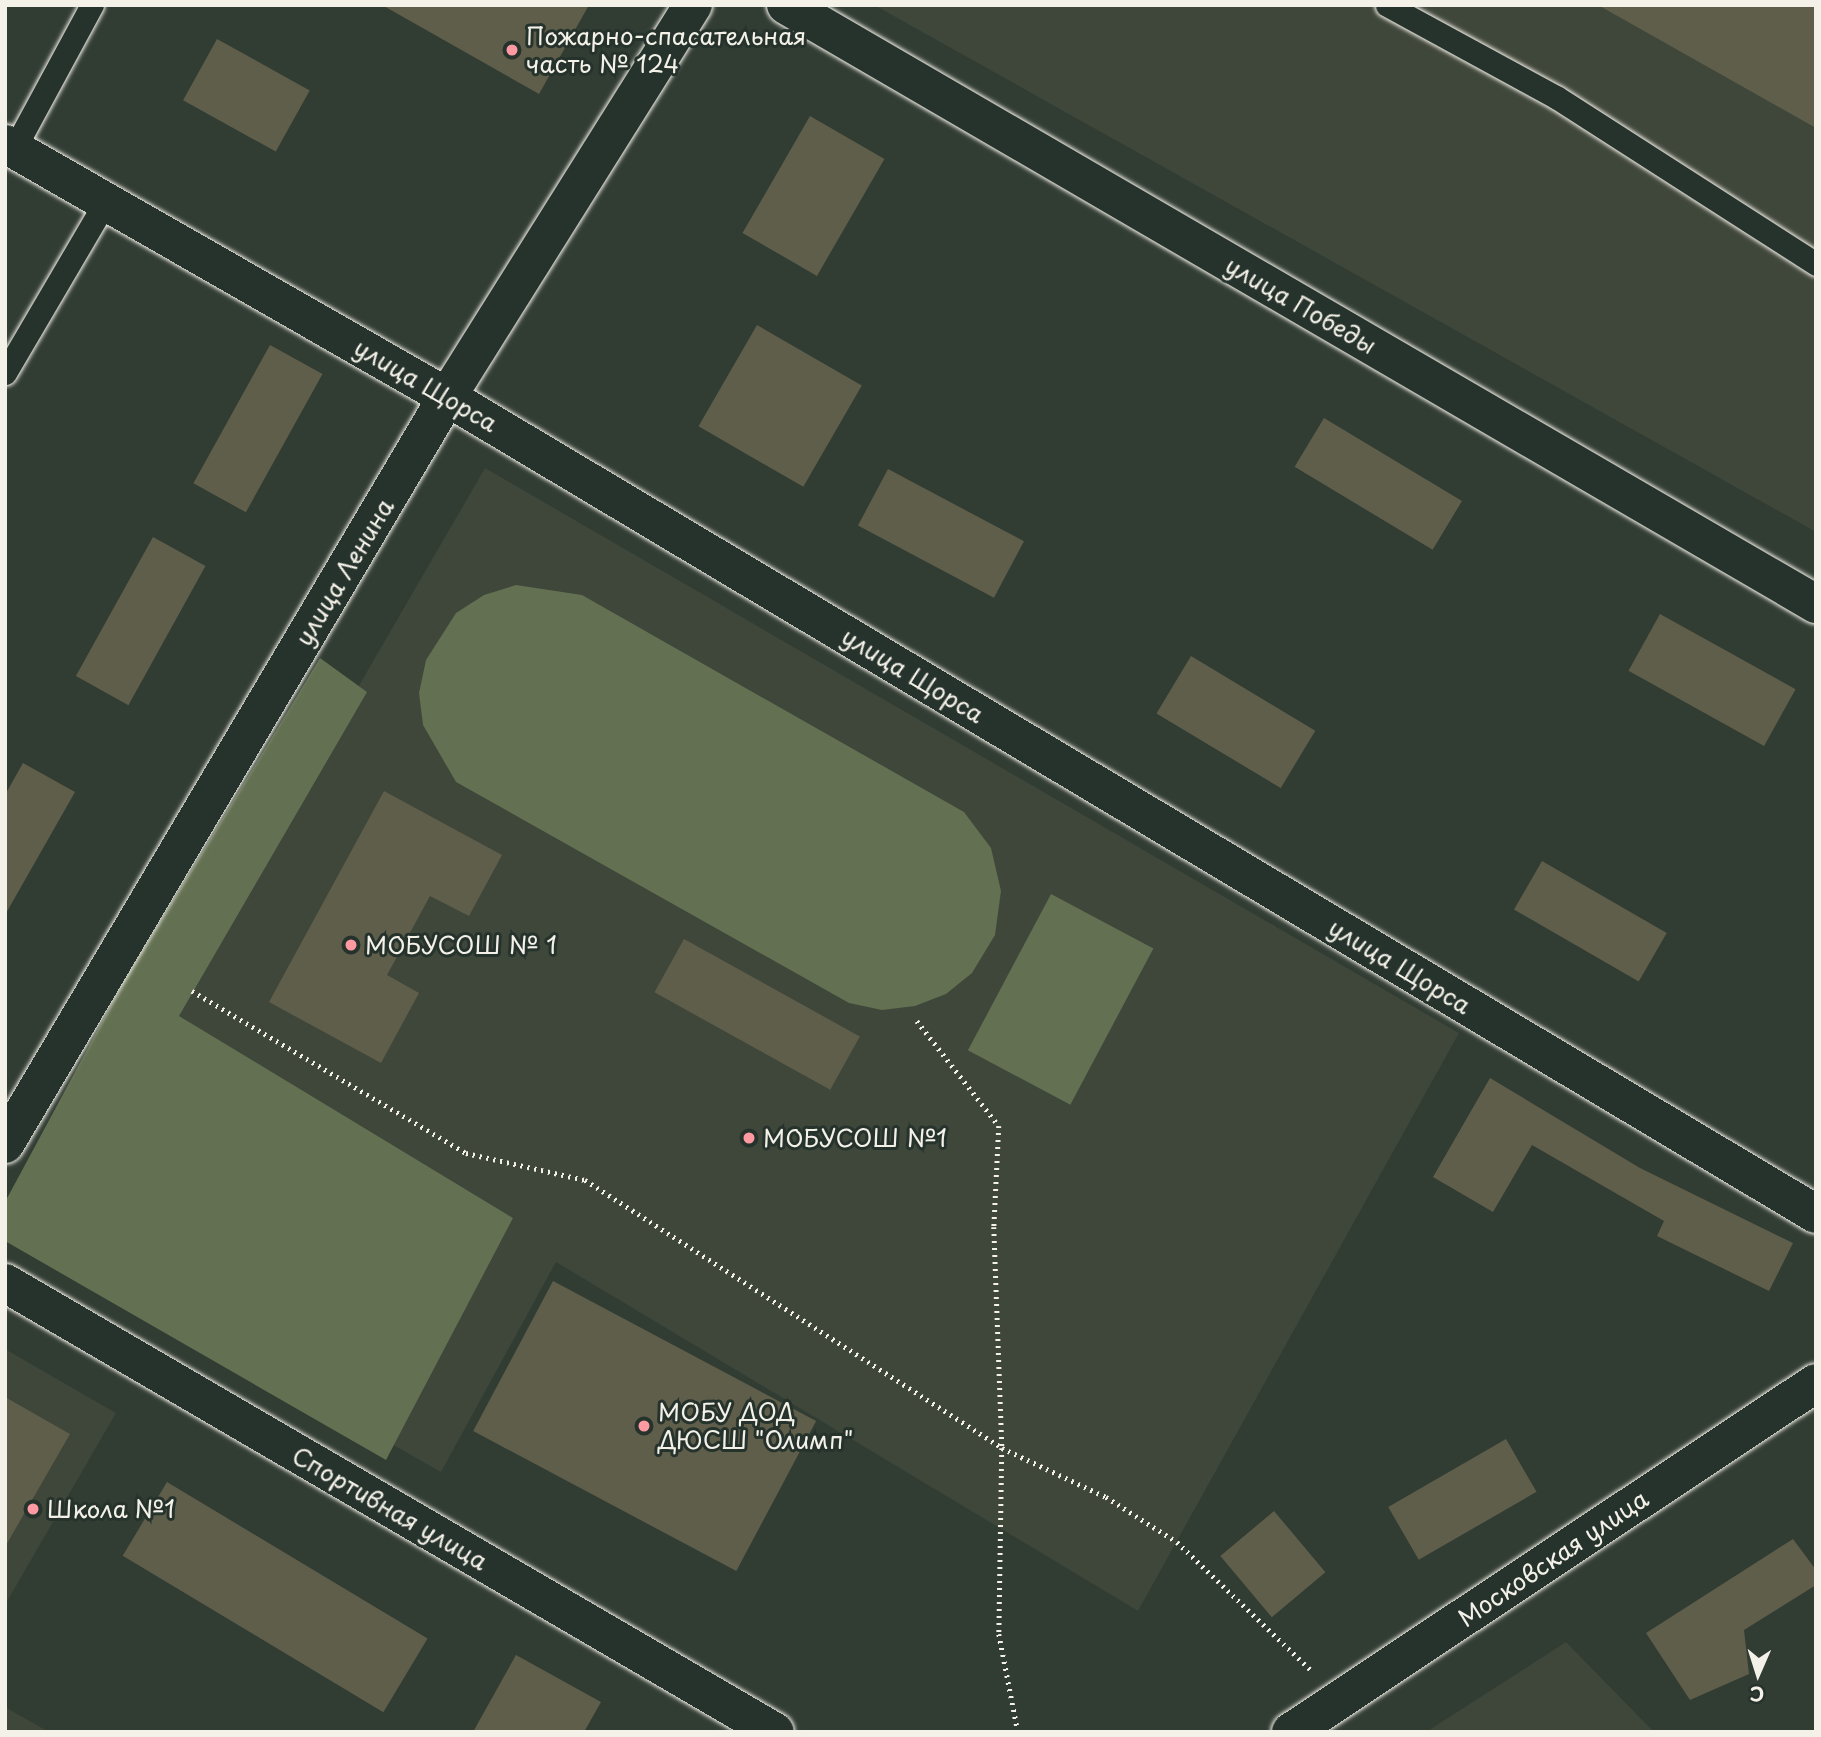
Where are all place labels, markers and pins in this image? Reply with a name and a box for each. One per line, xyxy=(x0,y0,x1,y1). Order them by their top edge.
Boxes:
place label: Пожарно-спасательная часть № 124 xyxy=(526,22,806,78)
marker: Пожарно-спасательная часть № 124 xyxy=(504,42,520,58)
place label: МОБУСОШ № 1 xyxy=(365,931,557,959)
marker: МОБУСОШ № 1 xyxy=(343,937,359,953)
place label: МОБУСОШ №1 xyxy=(763,1124,947,1152)
marker: МОБУСОШ №1 xyxy=(741,1130,757,1146)
place label: МОБУ ДОД ДЮСШ "Олимп" xyxy=(658,1398,854,1454)
marker: МОБУ ДОД ДЮСШ "Олимп" xyxy=(636,1418,652,1434)
place label: Школа №1 xyxy=(47,1495,176,1523)
marker: Школа №1 xyxy=(25,1501,41,1517)

